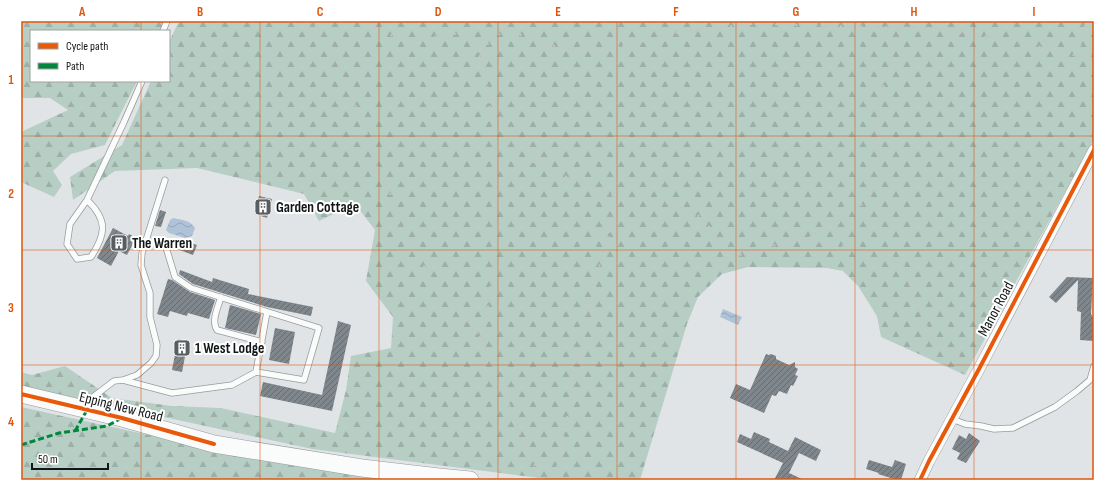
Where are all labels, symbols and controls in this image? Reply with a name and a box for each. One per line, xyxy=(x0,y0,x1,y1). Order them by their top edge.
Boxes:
text: A xyxy=(78,4,86,20)
text: B xyxy=(197,4,203,20)
text: C xyxy=(317,4,324,20)
text: D xyxy=(435,4,442,20)
text: E xyxy=(555,4,561,20)
text: F xyxy=(673,4,679,20)
text: G xyxy=(793,4,800,20)
text: H xyxy=(911,4,918,20)
text: I xyxy=(1033,4,1036,20)
legend xyxy=(30,30,170,82)
text: Cycle path xyxy=(66,39,108,54)
text: Path xyxy=(66,59,84,74)
text: 1 xyxy=(8,72,14,88)
text: 2 xyxy=(8,186,14,202)
building icon: Garden Cottage xyxy=(253,197,273,217)
place label: Garden Cottage xyxy=(276,198,359,217)
building icon: The Warren xyxy=(109,233,129,253)
place label: The Warren xyxy=(132,234,192,253)
street label: Manor Road xyxy=(974,278,1018,340)
text: 3 xyxy=(8,300,14,316)
building icon: 1 West Lodge xyxy=(172,338,192,358)
place label: 1 West Lodge xyxy=(195,339,264,358)
street label: Epping New Road xyxy=(77,387,165,427)
text: 4 xyxy=(8,414,14,430)
scale bar xyxy=(32,445,108,471)
text: 50 m xyxy=(38,452,58,467)

